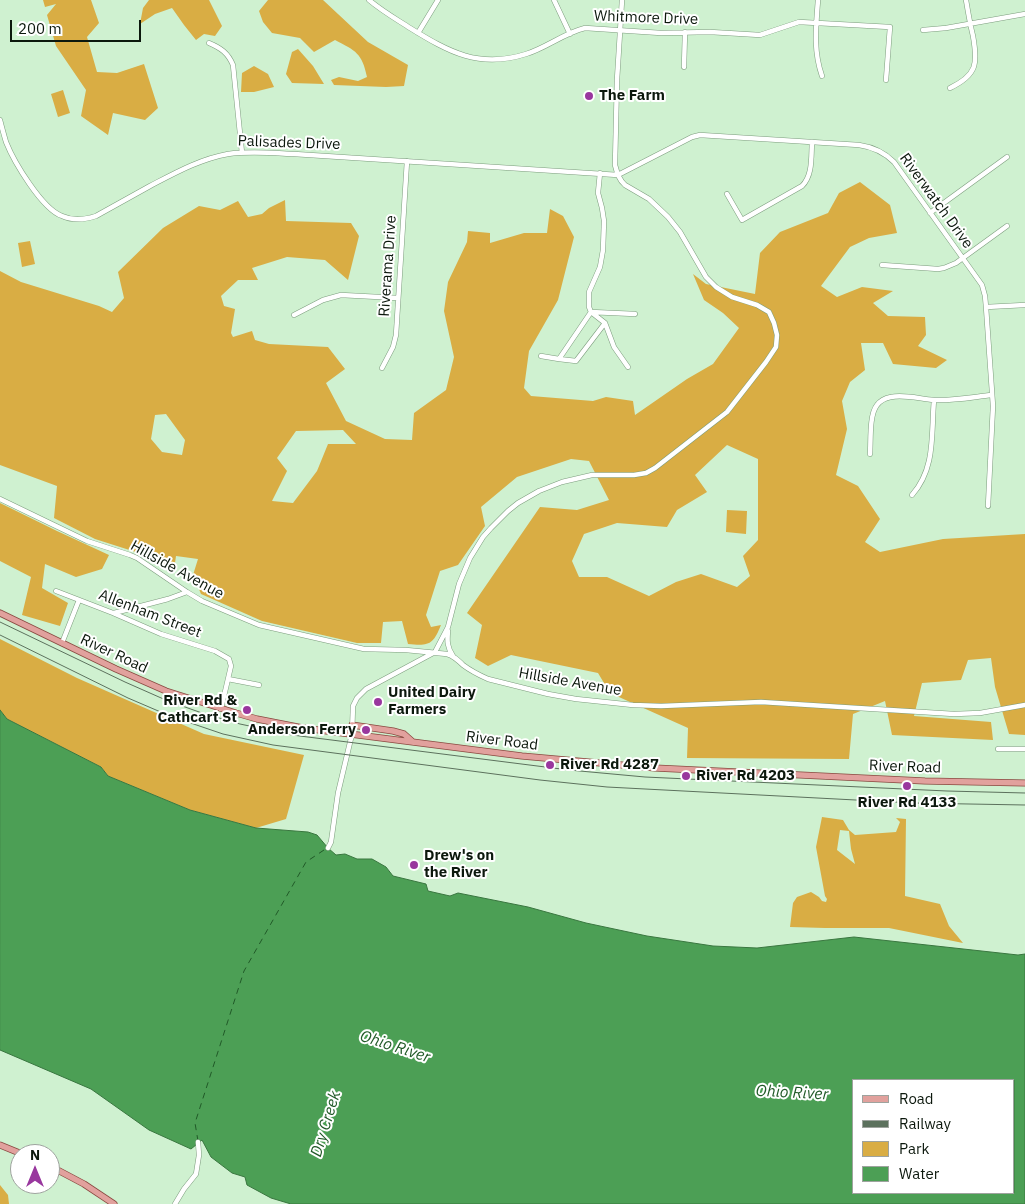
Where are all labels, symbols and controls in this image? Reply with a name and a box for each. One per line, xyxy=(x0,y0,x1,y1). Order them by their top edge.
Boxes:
street label: Whitmore Drive xyxy=(594,7,698,29)
scale bar xyxy=(12,10,144,42)
text: 200 m xyxy=(18,19,62,38)
place label: The Farm xyxy=(599,87,665,105)
marker: The Farm xyxy=(583,90,595,102)
street label: Palisades Drive xyxy=(237,132,341,154)
street label: Riverwatch Drive xyxy=(895,150,977,252)
street label: Riverama Drive xyxy=(375,215,401,317)
street label: Hillside Avenue xyxy=(127,537,227,603)
street label: Allenham Street xyxy=(96,586,204,642)
street label: River Road xyxy=(77,631,151,677)
street label: Hillside Avenue xyxy=(517,664,623,700)
place label: United Dairy Farmers xyxy=(388,684,476,719)
place label: River Rd & Cathcart St xyxy=(157,692,237,727)
marker: United Dairy Farmers xyxy=(372,696,384,708)
marker: River Rd & Cathcart St xyxy=(241,704,253,716)
place label: Anderson Ferry xyxy=(248,721,356,739)
marker: Anderson Ferry xyxy=(360,724,372,736)
street label: River Road xyxy=(465,728,539,754)
place label: River Rd 4287 xyxy=(560,756,659,774)
street label: River Road xyxy=(869,757,941,777)
marker: River Rd 4287 xyxy=(544,759,556,771)
place label: River Rd 4203 xyxy=(696,767,795,785)
marker: River Rd 4203 xyxy=(680,770,692,782)
marker: River Rd 4133 xyxy=(901,780,913,792)
place label: River Rd 4133 xyxy=(858,794,956,812)
place label: Drew's on the River xyxy=(424,847,494,882)
marker: Drew's on the River xyxy=(408,859,420,871)
water label: Ohio River xyxy=(358,1027,432,1067)
legend xyxy=(852,1079,1015,1194)
water label: Ohio River xyxy=(755,1082,829,1104)
water label: Dry Creek xyxy=(307,1089,345,1159)
text: Road xyxy=(899,1089,934,1108)
text: Railway xyxy=(899,1114,951,1133)
text: Park xyxy=(899,1139,929,1158)
north arrow xyxy=(10,1144,60,1194)
text: N xyxy=(30,1146,40,1164)
text: Water xyxy=(899,1164,939,1183)

